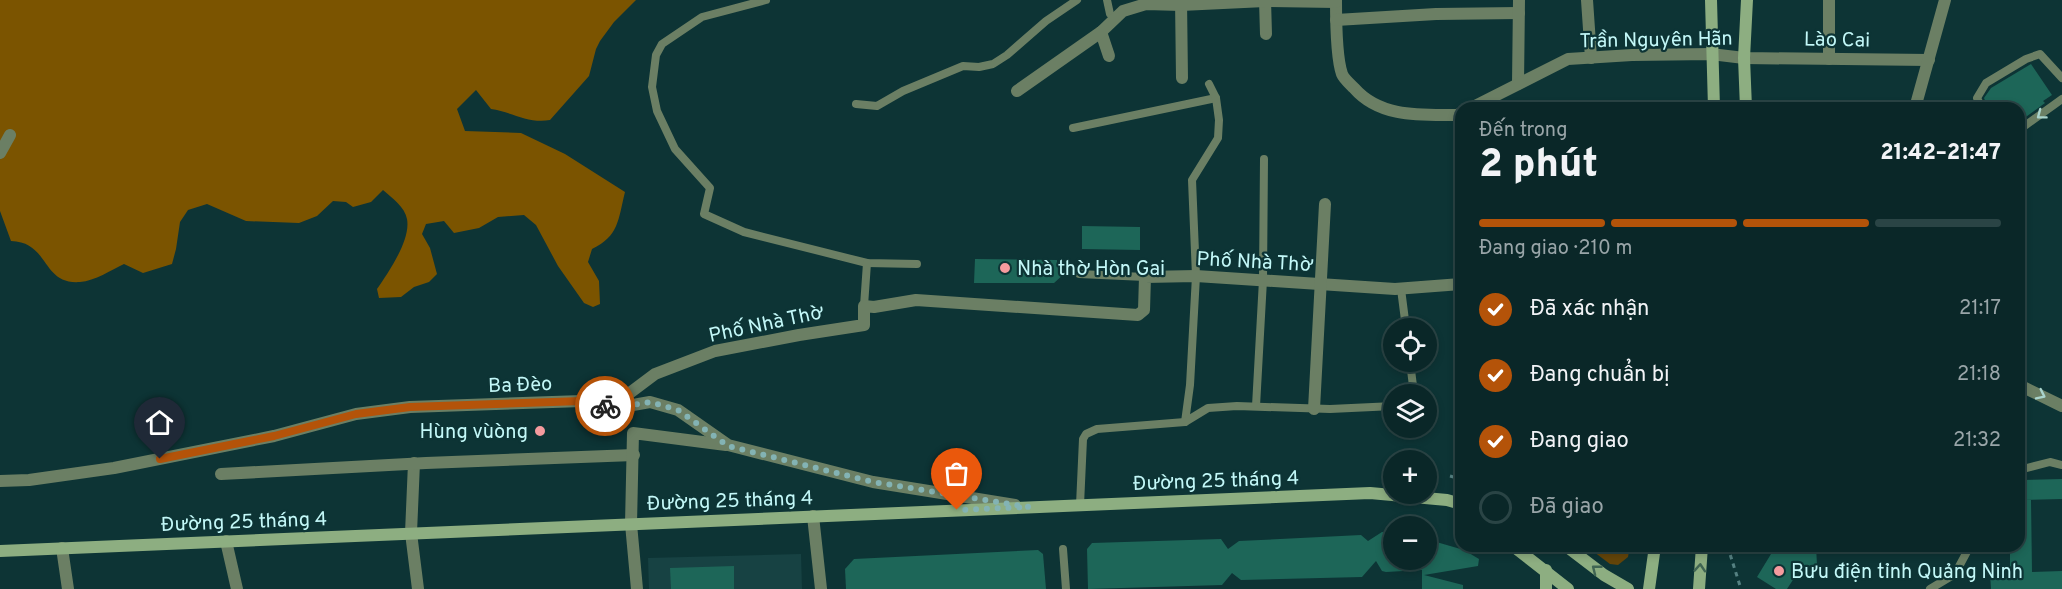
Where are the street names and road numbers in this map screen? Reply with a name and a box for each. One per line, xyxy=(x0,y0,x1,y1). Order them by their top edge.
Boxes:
street label: Trần Nguyên Hãn xyxy=(1579,26,1733,55)
street label: Lào Cai xyxy=(1804,27,1870,55)
street label: Phố Nhà Thờ xyxy=(1196,246,1314,279)
street label: Phố Nhà Thờ xyxy=(706,299,827,350)
street label: Ba Đèo xyxy=(488,372,553,400)
street label: Đường 25 tháng 4 xyxy=(1132,466,1300,498)
street label: Đường 25 tháng 4 xyxy=(646,486,814,518)
street label: Đường 25 tháng 4 xyxy=(160,507,328,539)

